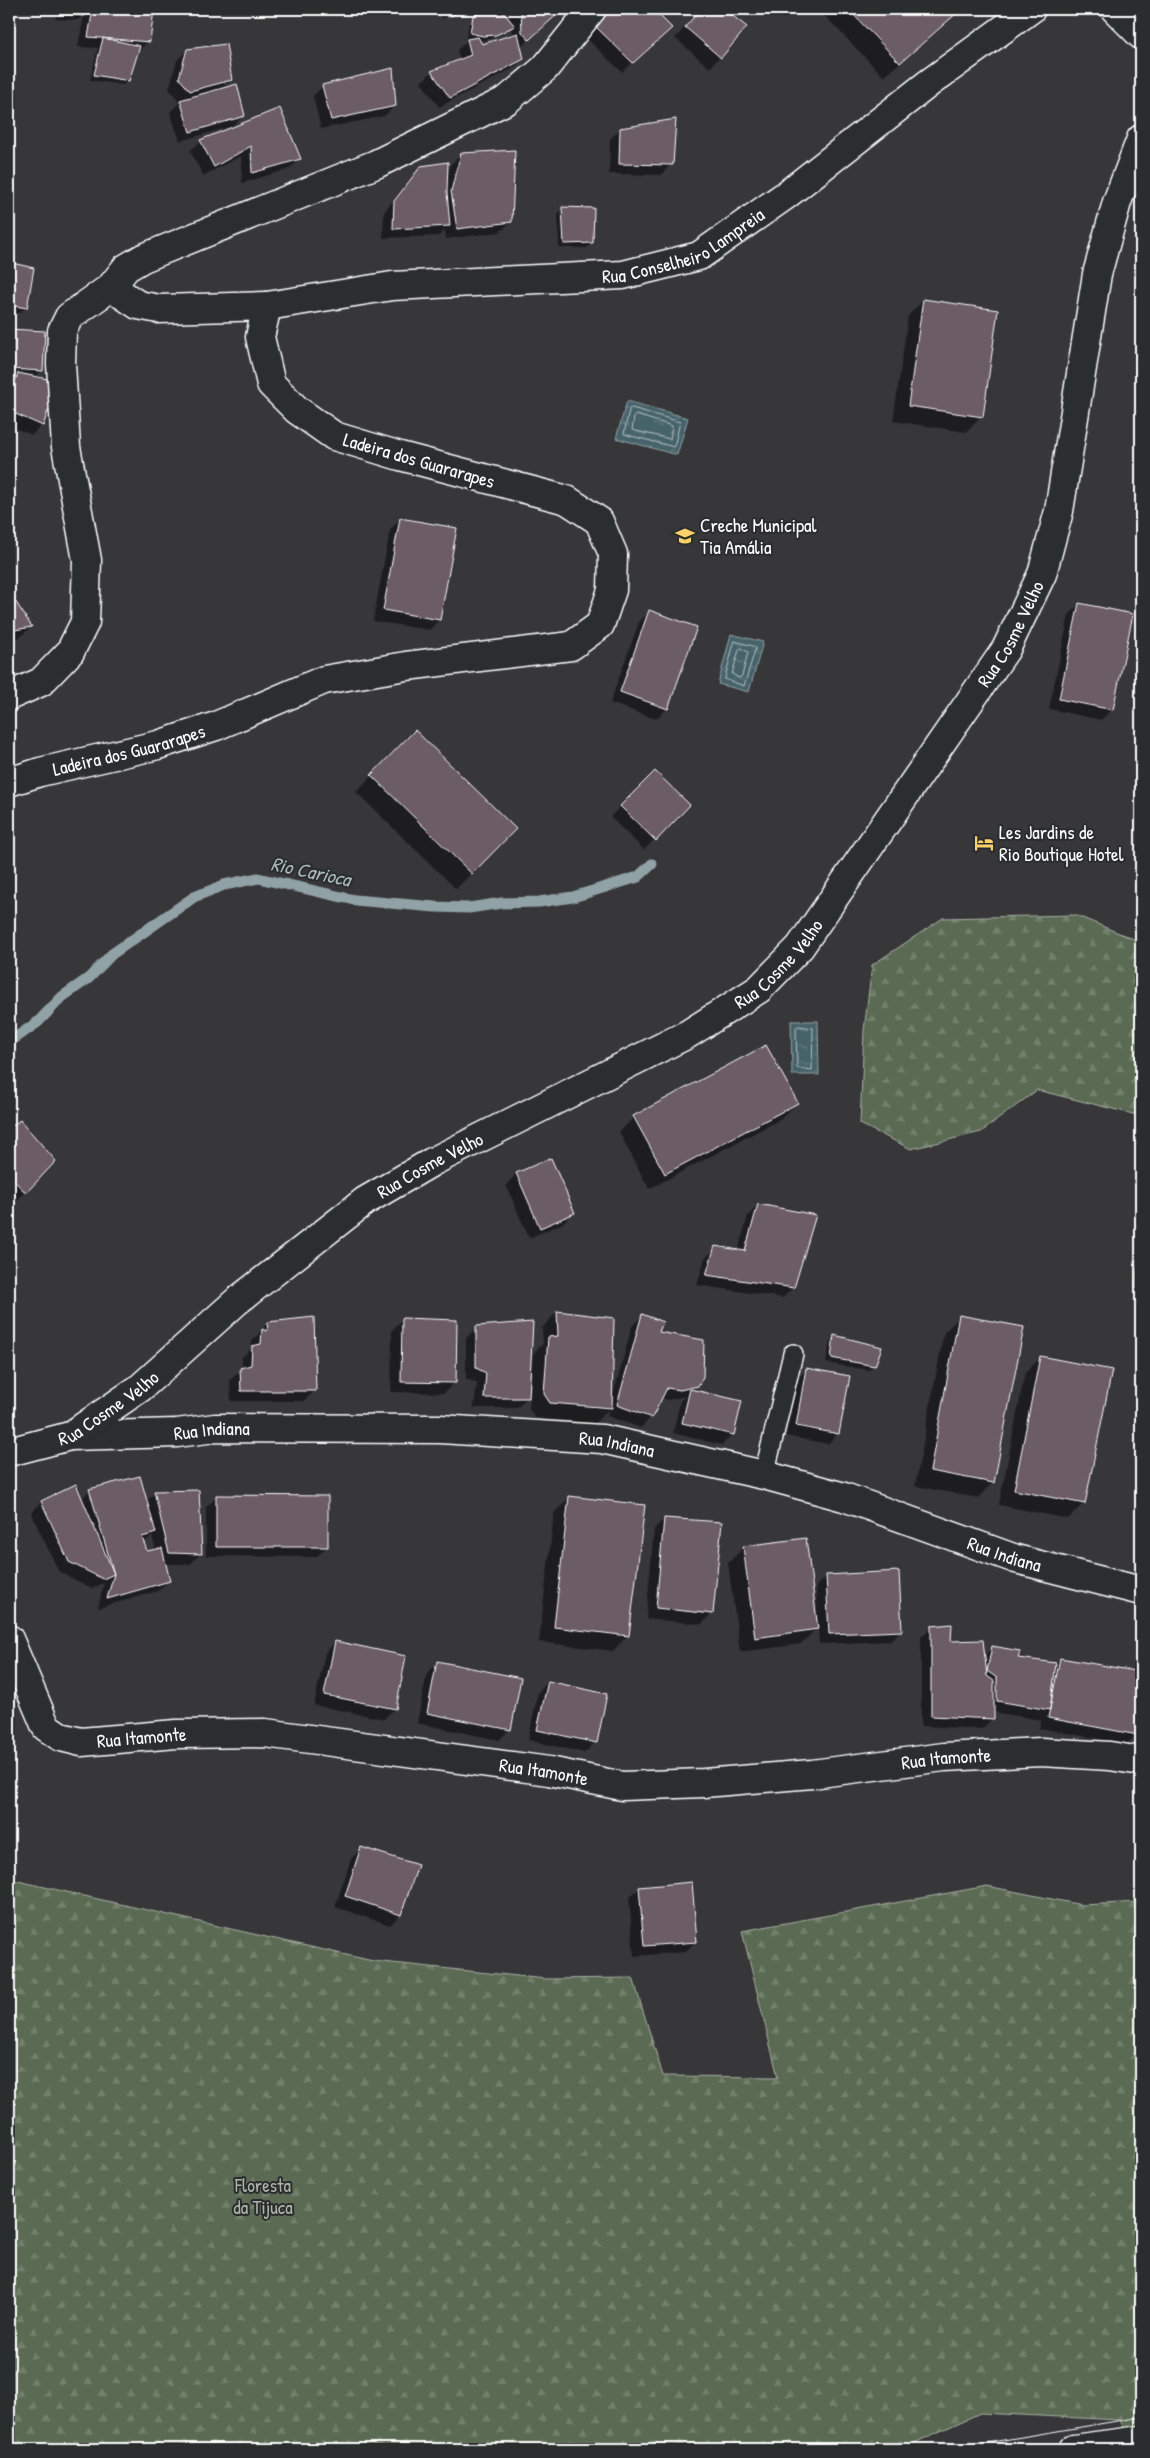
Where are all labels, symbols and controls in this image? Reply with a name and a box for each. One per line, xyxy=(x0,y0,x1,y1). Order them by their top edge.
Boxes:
street label: Rua Conselheiro Lampreia xyxy=(601,201,770,289)
street label: Ladeira dos Guararapes xyxy=(340,426,498,494)
place label: Creche Municipal Tia Amália xyxy=(700,512,818,560)
school or university icon: Creche Municipal Tia Amália xyxy=(674,525,696,547)
street label: Rua Cosme Velho xyxy=(971,576,1050,692)
street label: Ladeira dos Guararapes xyxy=(50,718,208,782)
place label: Les Jardins de Rio Boutique Hotel xyxy=(999,819,1125,867)
hotel icon: Les Jardins de Rio Boutique Hotel xyxy=(973,832,995,854)
water label: Rio Carioca xyxy=(269,849,355,893)
street label: Rua Cosme Velho xyxy=(729,913,829,1015)
street label: Rua Cosme Velho xyxy=(372,1125,488,1204)
street label: Rua Cosme Velho xyxy=(55,1364,164,1452)
street label: Rua Indiana xyxy=(172,1415,250,1446)
street label: Rua Indiana xyxy=(578,1425,658,1463)
street label: Rua Indiana xyxy=(964,1530,1045,1578)
street label: Rua Itamonte xyxy=(96,1721,187,1754)
street label: Rua Itamonte xyxy=(900,1742,992,1775)
street label: Rua Itamonte xyxy=(498,1751,591,1792)
park label: Floresta da Tijuca xyxy=(233,2172,293,2220)

